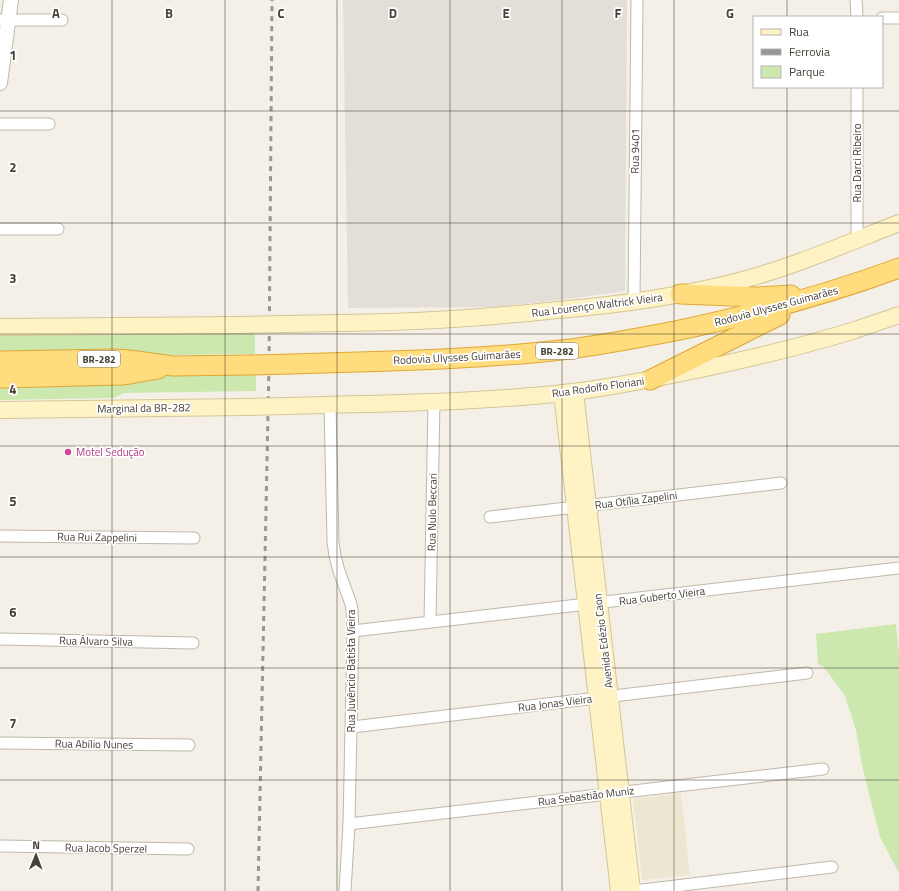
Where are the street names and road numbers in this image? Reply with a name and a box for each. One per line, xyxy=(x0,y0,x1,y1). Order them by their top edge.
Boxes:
street label: Rua Darci Ribeiro xyxy=(849,123,865,202)
street label: Rua 9401 xyxy=(627,128,643,174)
street label: Rodovia Ulysses Guimarães xyxy=(712,282,840,330)
street label: Rua Lourenço Waltrick Vieira xyxy=(531,289,664,321)
road number: BR-282 xyxy=(536,343,578,359)
street label: Rodovia Ulysses Guimarães xyxy=(393,346,521,368)
road number: BR-282 xyxy=(78,351,120,367)
street label: Rua Rodolfo Floriani xyxy=(551,373,645,401)
street label: Marginal da BR-282 xyxy=(97,399,191,417)
street label: Rua Nulo Beccari xyxy=(423,473,441,551)
street label: Rua Otília Zapelini xyxy=(594,487,678,513)
street label: Rua Rui Zappelini xyxy=(57,528,137,546)
street label: Rua Guberto Vieira xyxy=(618,583,706,609)
street label: Avenida Edézio Caon xyxy=(589,593,617,689)
street label: Rua Juvêncio Batista Vieira xyxy=(343,609,359,733)
street label: Rua Álvaro Silva xyxy=(59,632,134,650)
street label: Rua Jonas Vieira xyxy=(517,690,593,715)
street label: Rua Abílio Nunes xyxy=(55,735,133,753)
street label: Rua Sebastião Muniz xyxy=(537,782,635,810)
street label: Rua Jacob Sperzel xyxy=(65,839,147,857)

